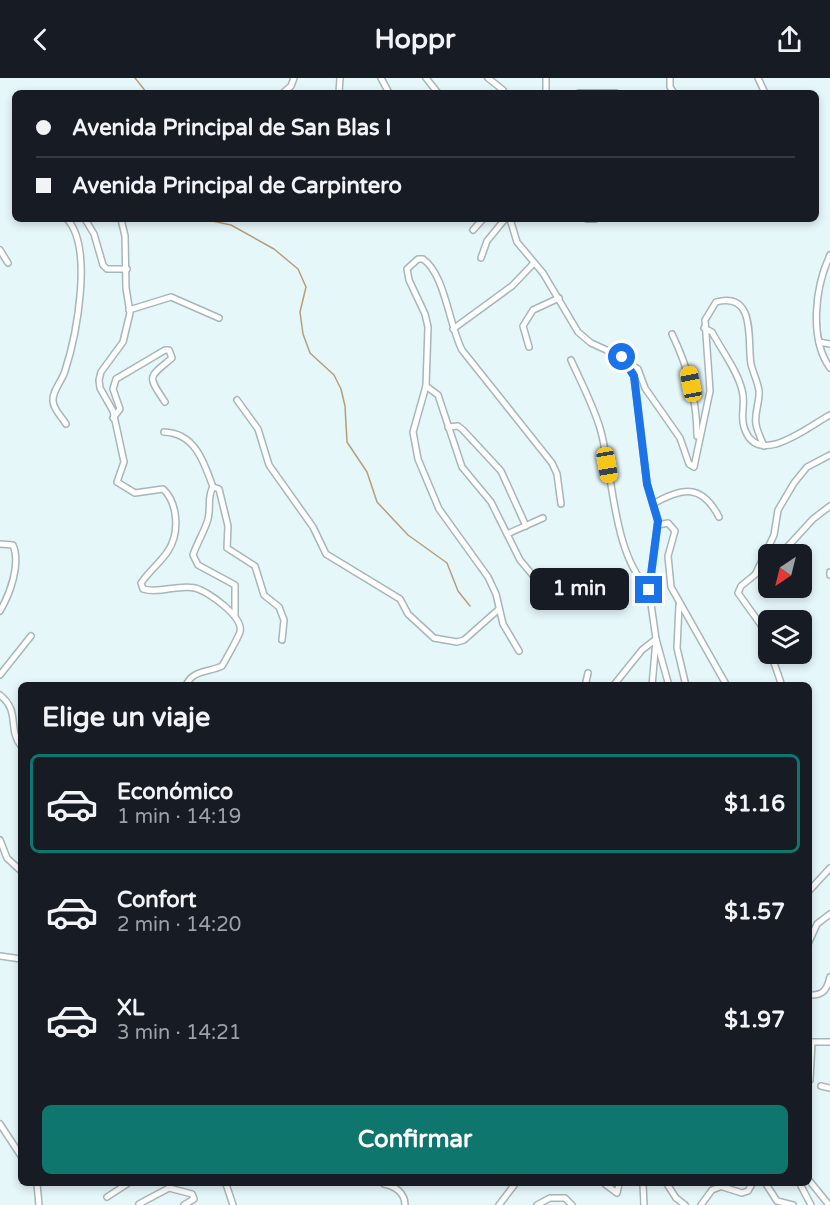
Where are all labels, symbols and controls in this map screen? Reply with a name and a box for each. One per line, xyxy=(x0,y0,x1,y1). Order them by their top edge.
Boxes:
icon: back xyxy=(24,23,57,56)
text: Hoppr xyxy=(375,23,455,56)
icon: share xyxy=(773,23,806,56)
text: Avenida Principal de San Blas I xyxy=(72,115,392,141)
text: Avenida Principal de Carpintero xyxy=(72,173,402,199)
route start xyxy=(608,343,635,370)
car xyxy=(679,365,703,403)
car xyxy=(595,446,619,484)
north arrow xyxy=(758,544,812,598)
map controls xyxy=(758,544,812,664)
callout: 1 min xyxy=(529,569,628,611)
route end xyxy=(635,576,662,603)
text: 1 min xyxy=(553,577,606,601)
button: layers xyxy=(758,610,812,664)
text: Elige un viaje xyxy=(42,701,210,734)
icon: car xyxy=(45,777,99,831)
text: Económico xyxy=(117,779,233,805)
text: $1.16 xyxy=(724,791,785,817)
text: 1 min · 14:19 xyxy=(117,805,241,829)
icon: car xyxy=(45,885,99,939)
text: Confort xyxy=(117,887,196,913)
text: $1.57 xyxy=(724,899,785,925)
text: 2 min · 14:20 xyxy=(117,913,241,937)
icon: car xyxy=(45,993,99,1047)
text: XL xyxy=(117,995,144,1021)
text: $1.97 xyxy=(724,1007,785,1033)
text: 3 min · 14:21 xyxy=(117,1021,241,1045)
button: Confirmar xyxy=(42,1105,788,1174)

